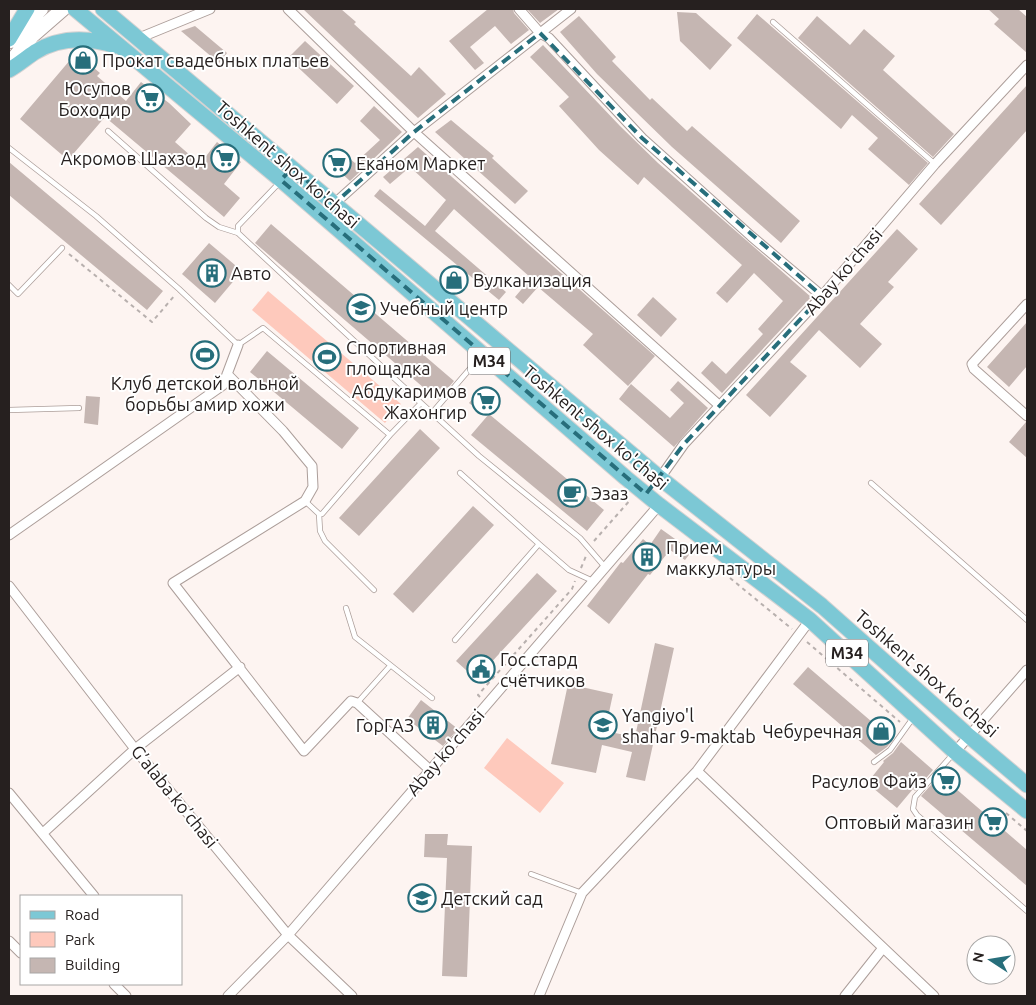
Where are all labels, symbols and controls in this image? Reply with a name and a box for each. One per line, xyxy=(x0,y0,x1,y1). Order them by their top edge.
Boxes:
shop icon: Прокат свадебных платьев xyxy=(68,45,98,75)
place label: Прокат свадебных платьев xyxy=(102,50,329,70)
place label: Юсупов Боходир xyxy=(58,78,131,119)
supermarket icon: Юсупов Боходир xyxy=(135,83,165,113)
street label: Toshkent shox ko'chasi xyxy=(212,96,364,232)
supermarket icon: Акромов Шахзод xyxy=(210,143,240,173)
place label: Акромов Шахзод xyxy=(61,148,206,168)
supermarket icon: Еканом Маркет xyxy=(322,148,352,178)
place label: Еканом Маркет xyxy=(356,153,485,173)
street label: Abay ko'chasi xyxy=(800,224,886,318)
building icon: Авто xyxy=(197,258,227,288)
place label: Авто xyxy=(231,263,271,283)
shop icon: Вулканизация xyxy=(439,265,469,295)
place label: Вулканизация xyxy=(473,270,592,290)
school or university icon: Учебный центр xyxy=(346,293,376,323)
place label: Учебный центр xyxy=(380,298,508,318)
place label: Спортивная площадка xyxy=(346,337,446,378)
sports icon: Клуб детской вольной борьбы амир хожи xyxy=(190,340,220,370)
sports icon: Спортивная площадка xyxy=(312,342,342,372)
road number: M34 xyxy=(468,348,510,374)
street label: Toshkent shox ko'chasi xyxy=(520,361,672,493)
place label: Клуб детской вольной борьбы амир хожи xyxy=(111,373,299,414)
place label: Абдукаримов Жахонгир xyxy=(352,381,467,422)
supermarket icon: Абдукаримов Жахонгир xyxy=(471,386,501,416)
cafe icon: Эзаз xyxy=(557,478,587,508)
place label: Эзаз xyxy=(591,483,628,503)
place label: Прием маккулатуры xyxy=(666,537,776,578)
building icon: Прием маккулатуры xyxy=(632,542,662,572)
street label: Toshkent shox ko'chasi xyxy=(851,605,1003,741)
road number: M34 xyxy=(826,640,868,666)
place label: Гос.стард счётчиков xyxy=(500,649,585,690)
public building icon: Гос.стард счётчиков xyxy=(466,654,496,684)
street label: Abay ko'chasi xyxy=(402,705,488,799)
place label: Yangiyo'l shahar 9-maktab xyxy=(622,705,756,746)
building icon: ГорГАЗ xyxy=(418,710,448,740)
school or university icon: Yangiyo'l shahar 9-maktab xyxy=(588,710,618,740)
place label: ГорГАЗ xyxy=(356,715,414,735)
shop icon: Чебуречная xyxy=(866,716,896,746)
place label: Чебуречная xyxy=(762,721,862,741)
street label: G’alaba ko’chasi xyxy=(128,741,222,851)
supermarket icon: Расулов Файз xyxy=(931,766,961,796)
place label: Расулов Файз xyxy=(811,771,927,791)
supermarket icon: Оптовый магазин xyxy=(978,807,1008,837)
place label: Оптовый магазин xyxy=(824,812,974,832)
school or university icon: Детский сад xyxy=(407,883,437,913)
place label: Детский сад xyxy=(441,888,543,908)
legend xyxy=(20,895,182,985)
text: Road xyxy=(65,906,100,923)
text: Park xyxy=(65,931,95,948)
north arrow xyxy=(966,935,1016,985)
text: N xyxy=(969,951,987,964)
text: Building xyxy=(65,956,120,973)

